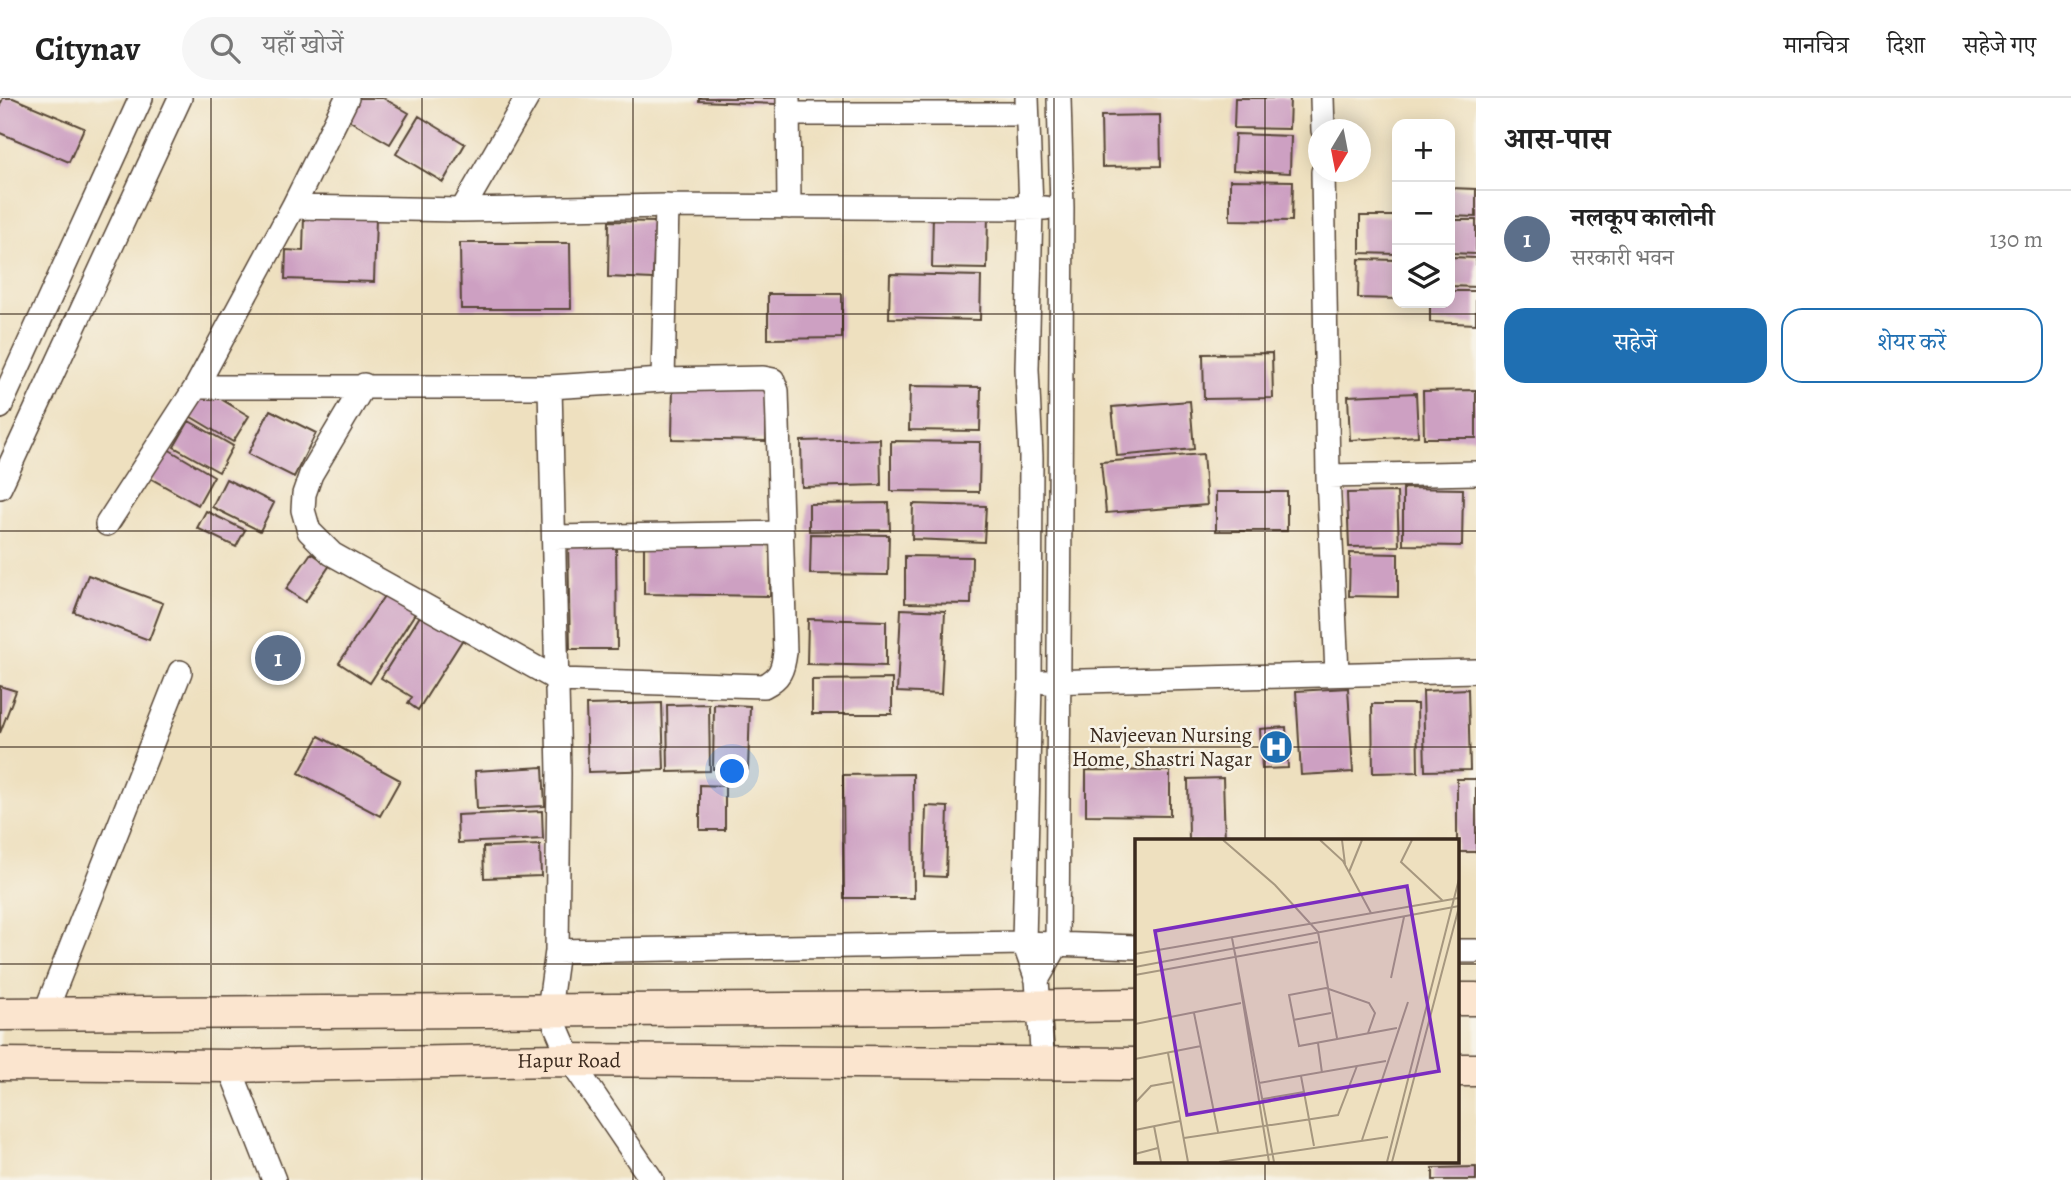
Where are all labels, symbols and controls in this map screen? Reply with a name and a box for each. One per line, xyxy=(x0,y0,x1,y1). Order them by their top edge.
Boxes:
search box xyxy=(182,17,672,80)
text: Citynav xyxy=(35,26,140,71)
text: यहाँ खोजें xyxy=(262,27,343,62)
icon: search xyxy=(206,29,244,67)
text: मानचित्र xyxy=(1784,29,1849,61)
text: दिशा xyxy=(1887,29,1925,61)
text: सहेजे गए xyxy=(1963,29,2036,61)
north arrow xyxy=(1308,119,1371,182)
map controls xyxy=(1392,119,1455,308)
button: + xyxy=(1392,119,1455,182)
text: आस-पास xyxy=(1504,119,1610,159)
button: − xyxy=(1392,182,1455,245)
text: नलकूप कालोनी xyxy=(1571,200,1714,235)
text: 1 xyxy=(1523,224,1531,255)
text: 130 m xyxy=(1990,224,2043,255)
text: सरकारी भवन xyxy=(1571,242,1674,273)
button: layers xyxy=(1392,245,1455,308)
button: सहेजें xyxy=(1504,308,1767,383)
button: शेयर करें xyxy=(1781,308,2043,383)
pin: 1 xyxy=(255,632,301,684)
place label: Navjeevan Nursing Home, Shastri Nagar xyxy=(1072,721,1252,773)
hospital icon: Navjeevan Nursing Home, Shastri Nagar xyxy=(1257,728,1295,766)
your location xyxy=(715,754,749,788)
inset map xyxy=(1135,839,1458,1162)
street label: Hapur Road xyxy=(517,1046,622,1075)

